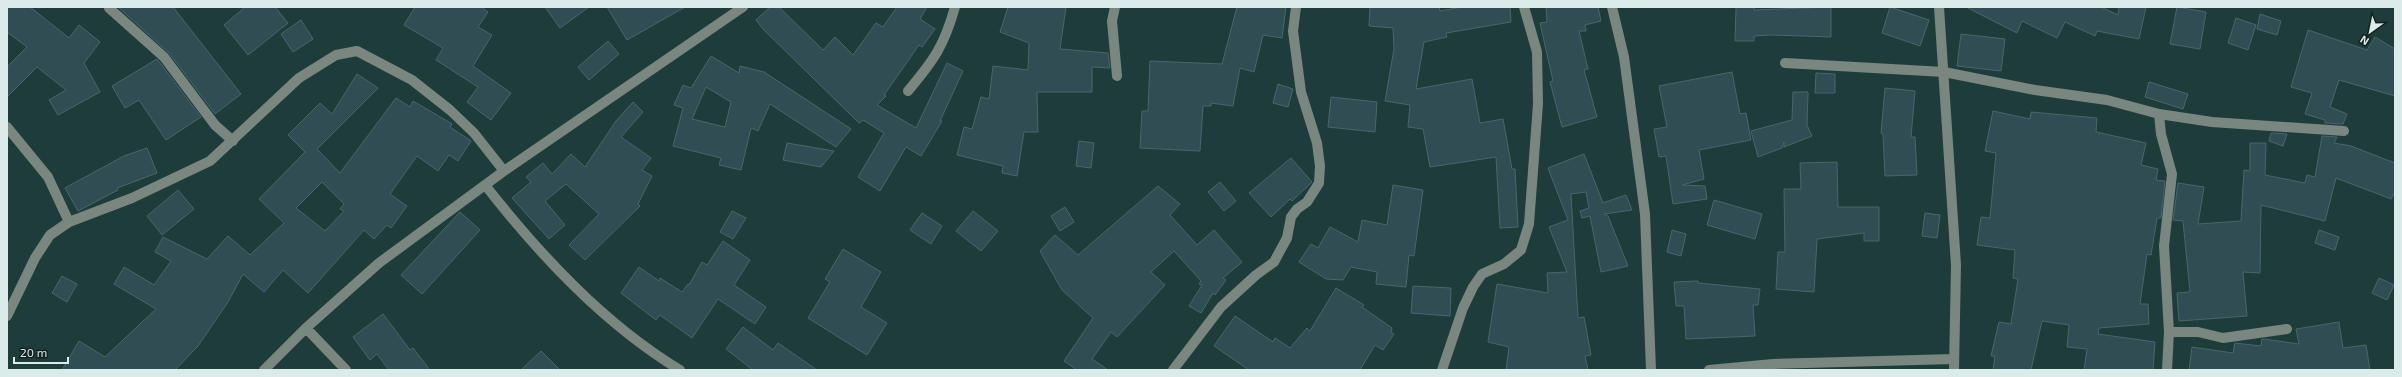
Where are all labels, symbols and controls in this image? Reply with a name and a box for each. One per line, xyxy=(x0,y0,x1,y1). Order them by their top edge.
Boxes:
north arrow xyxy=(2350,12,2390,52)
text: N xyxy=(2357,33,2371,48)
scale bar xyxy=(14,339,68,365)
text: 20 m xyxy=(20,345,47,359)

